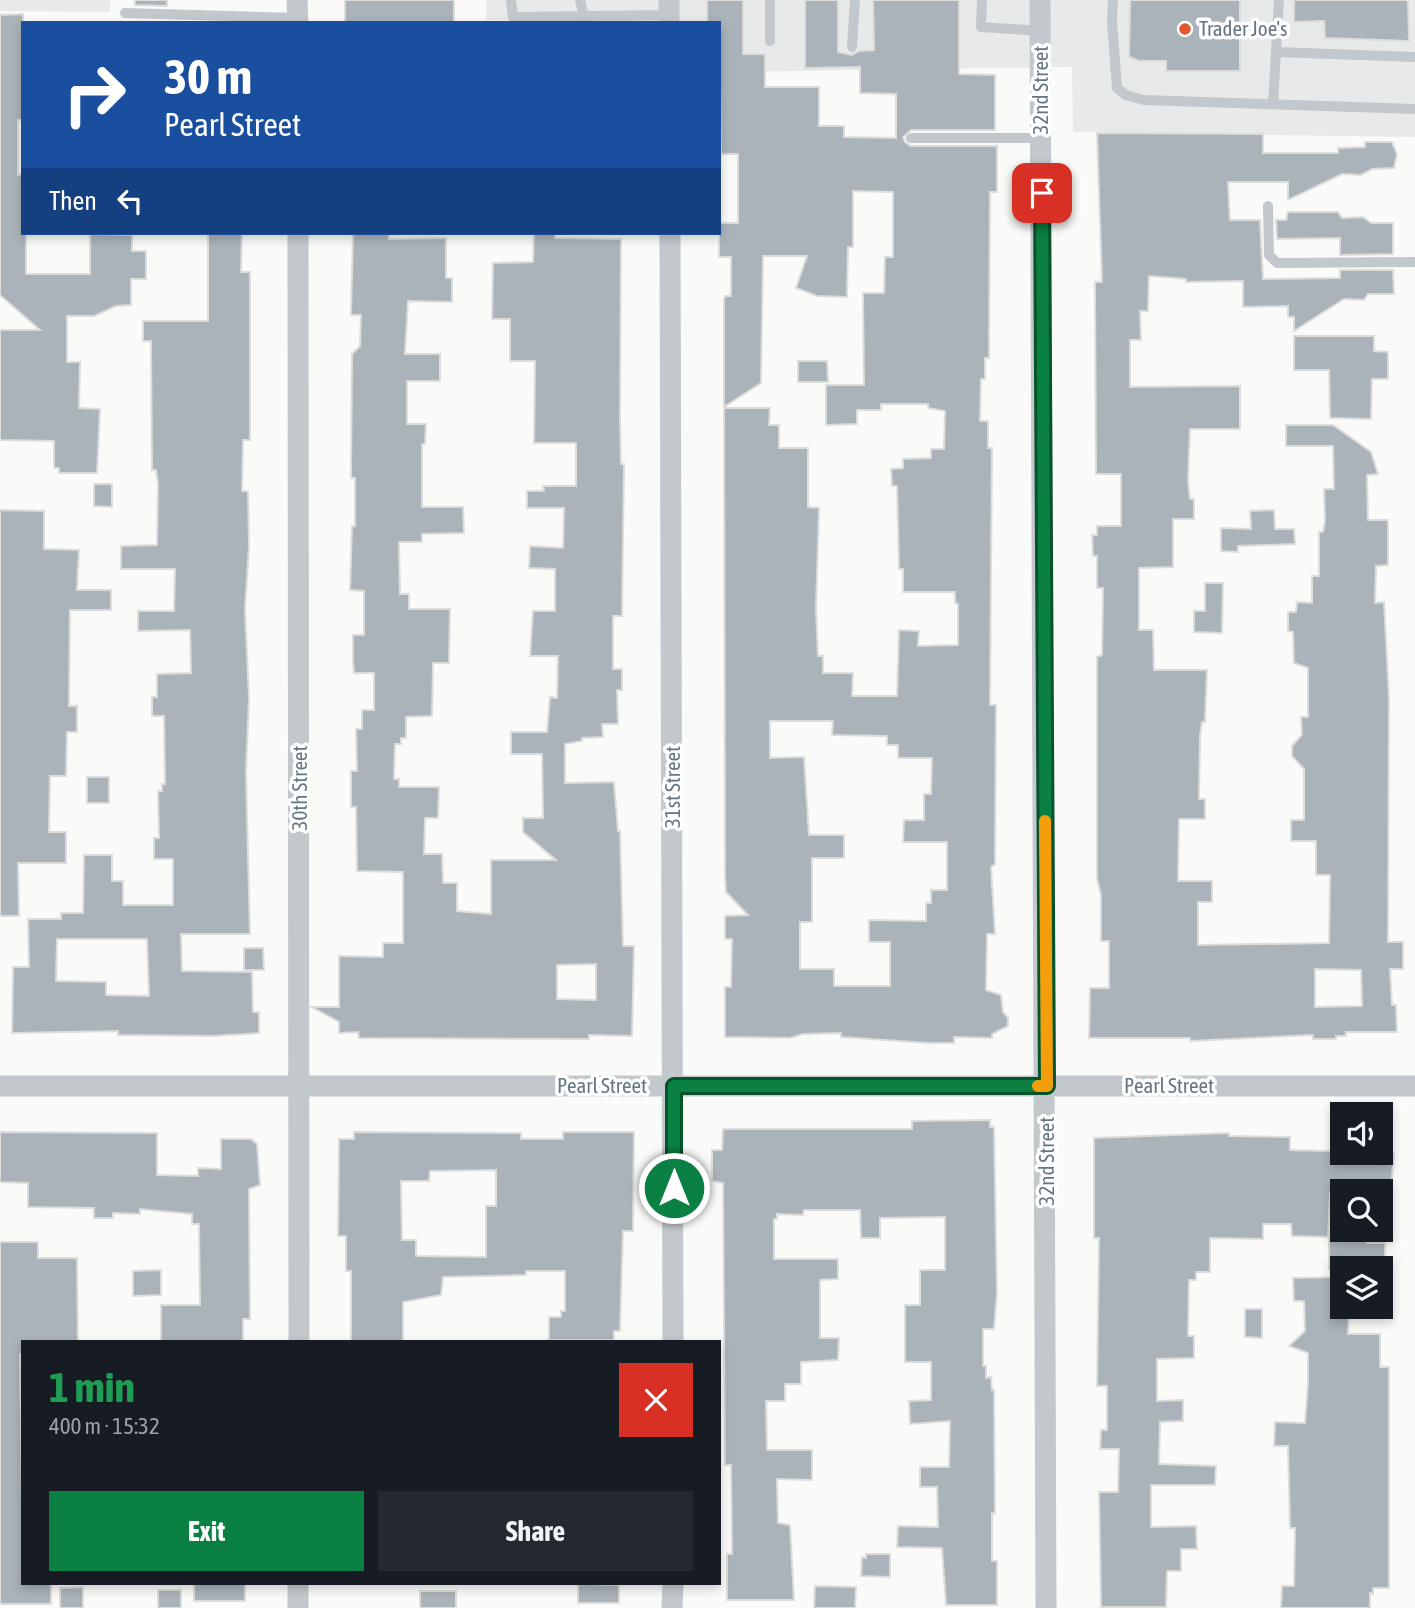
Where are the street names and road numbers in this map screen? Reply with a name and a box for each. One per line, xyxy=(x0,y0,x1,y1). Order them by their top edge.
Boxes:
street label: 32nd Street xyxy=(1028,46,1052,134)
street label: 30th Street xyxy=(287,746,311,830)
street label: 31st Street xyxy=(660,746,684,828)
street label: Pearl Street xyxy=(557,1073,647,1097)
street label: Pearl Street xyxy=(1124,1073,1214,1097)
street label: 32nd Street xyxy=(1034,1117,1058,1205)

